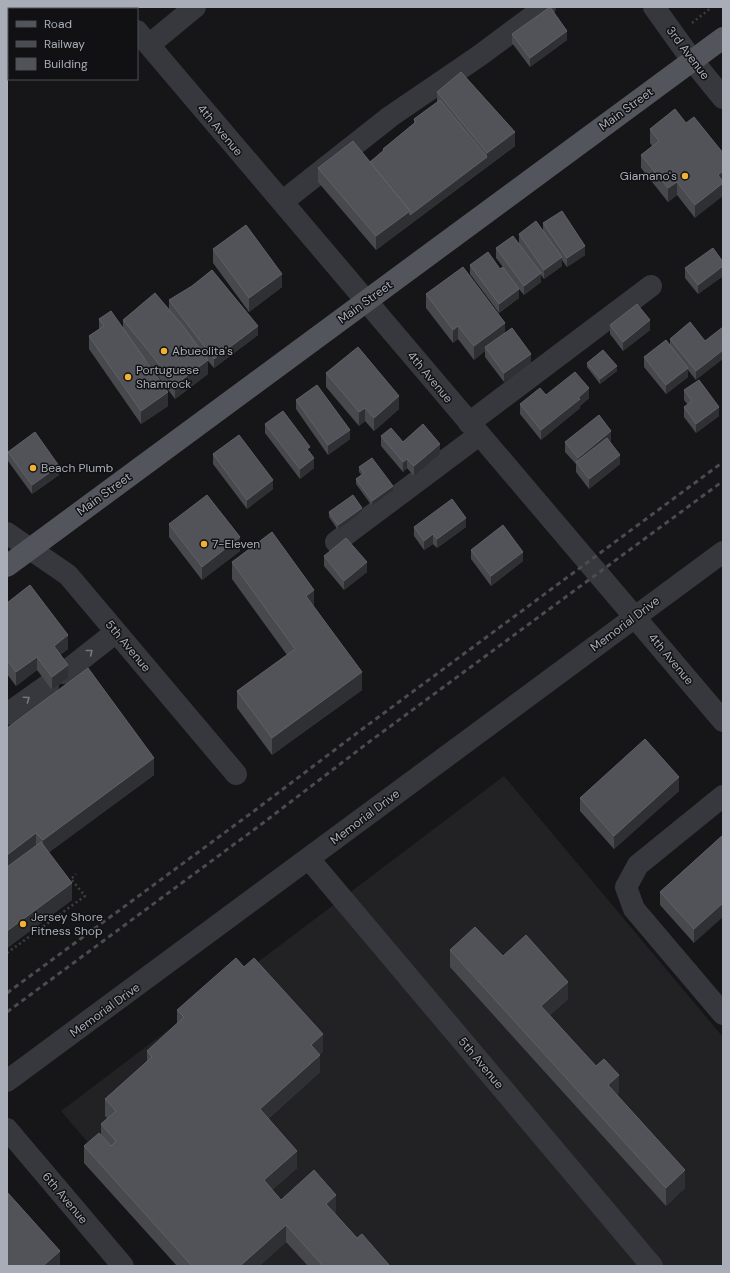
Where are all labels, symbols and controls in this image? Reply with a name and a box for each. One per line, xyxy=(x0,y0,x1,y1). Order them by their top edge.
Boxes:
legend xyxy=(8,8,138,80)
text: Road xyxy=(44,16,72,32)
street label: 3rd Avenue xyxy=(663,23,713,83)
text: Railway xyxy=(44,36,85,52)
text: Building xyxy=(44,56,88,72)
street label: Main Street xyxy=(596,84,657,134)
street label: 4th Avenue xyxy=(194,101,246,159)
place label: Giamano's xyxy=(620,168,677,184)
marker: Giamano's xyxy=(680,171,690,181)
street label: Main Street xyxy=(335,277,396,327)
place label: Abueolita's xyxy=(172,343,233,359)
marker: Abueolita's xyxy=(159,346,169,356)
street label: 4th Avenue xyxy=(404,348,456,406)
place label: Portuguese Shamrock xyxy=(136,362,199,392)
marker: Portuguese Shamrock xyxy=(123,372,133,382)
place label: Beach Plumb xyxy=(41,460,113,476)
marker: Beach Plumb xyxy=(28,463,38,473)
street label: Main Street xyxy=(74,469,135,519)
place label: 7-Eleven xyxy=(212,536,260,552)
marker: 7-Eleven xyxy=(199,539,209,549)
street label: Memorial Drive xyxy=(587,593,663,655)
street label: 5th Avenue xyxy=(102,617,154,675)
street label: 4th Avenue xyxy=(645,630,697,688)
one-way arrow xyxy=(86,650,93,657)
one-way arrow xyxy=(23,697,30,704)
street label: Memorial Drive xyxy=(327,786,403,848)
place label: Jersey Shore Fitness Shop xyxy=(31,909,103,939)
marker: Jersey Shore Fitness Shop xyxy=(18,919,28,929)
street label: Memorial Drive xyxy=(67,979,143,1041)
street label: 5th Avenue xyxy=(455,1034,507,1092)
street label: 6th Avenue xyxy=(39,1169,92,1227)

